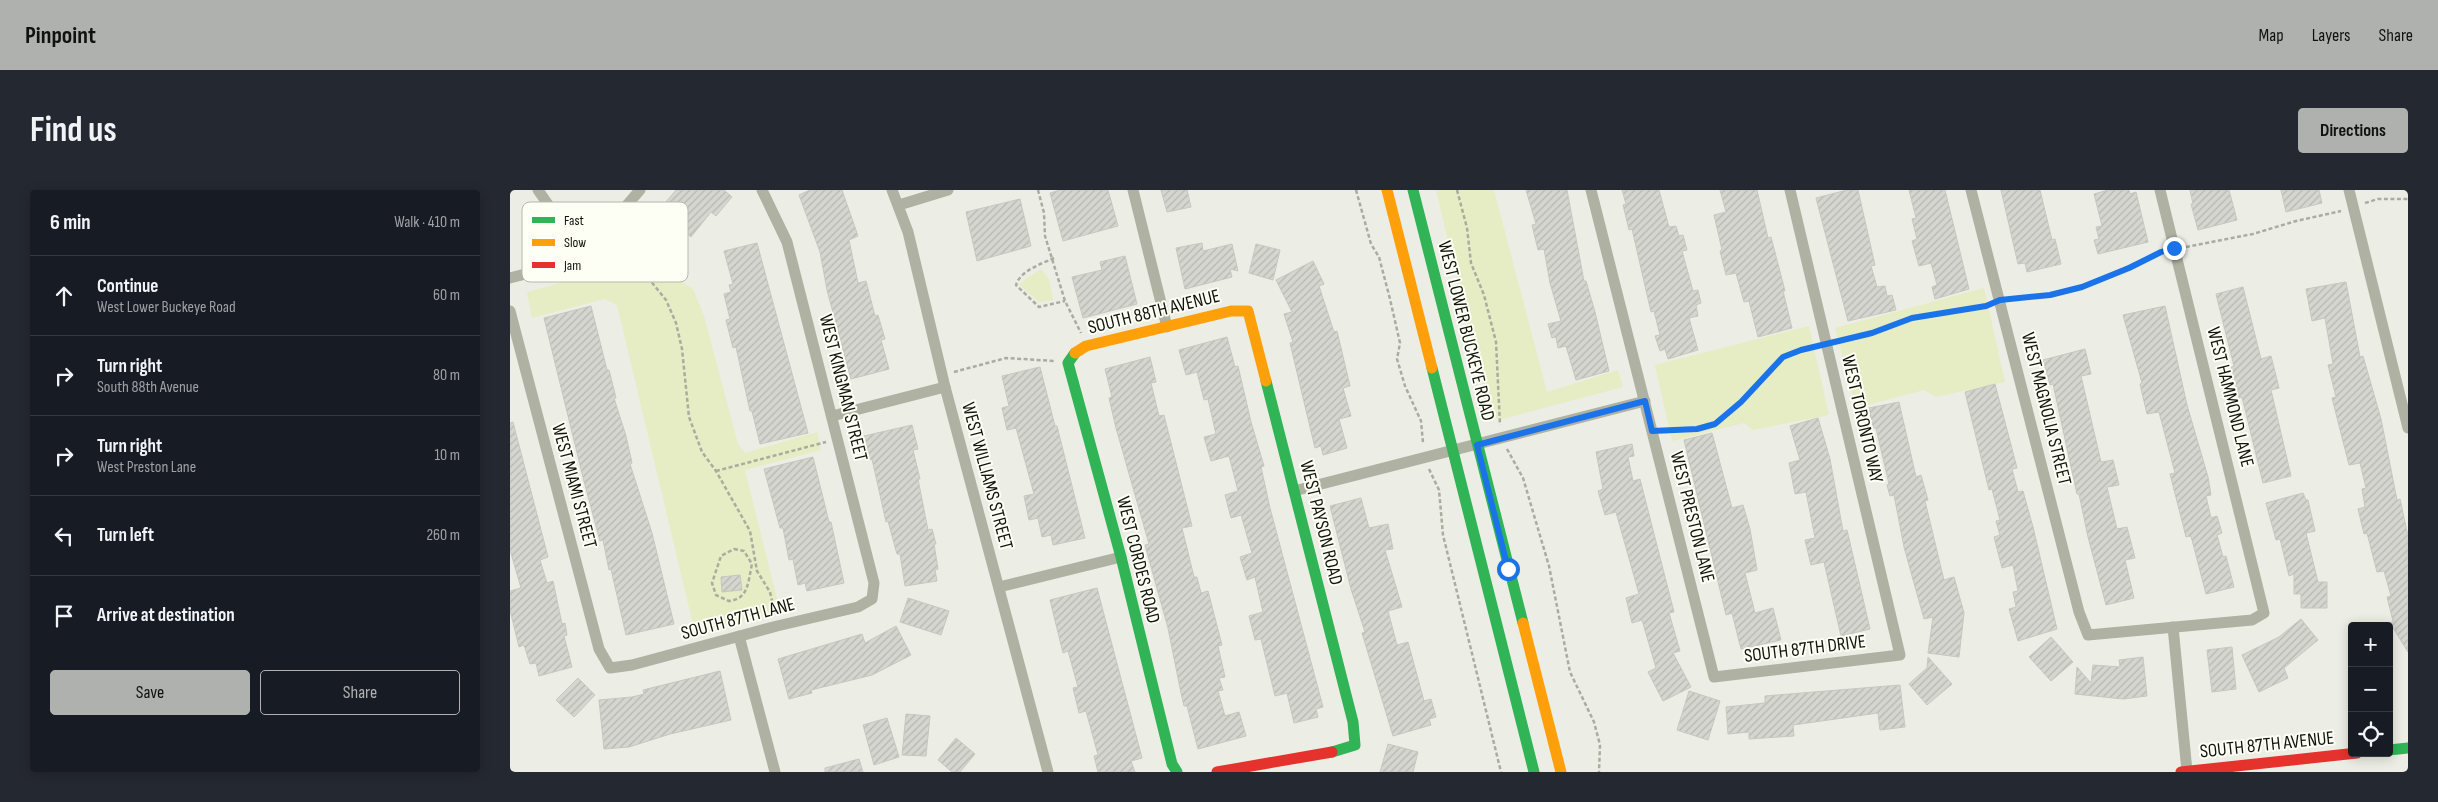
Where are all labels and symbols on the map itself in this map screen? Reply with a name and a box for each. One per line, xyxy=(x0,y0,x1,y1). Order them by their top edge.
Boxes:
legend xyxy=(522,202,688,282)
text: Fast xyxy=(564,212,584,229)
text: Slow xyxy=(564,234,586,251)
route end xyxy=(2163,237,2186,260)
street label: WEST LOWER BUCKEYE ROAD xyxy=(1433,239,1499,423)
text: Jam xyxy=(563,257,581,274)
street label: SOUTH 88TH AVENUE xyxy=(1086,284,1222,340)
street label: WEST KINGMAN STREET xyxy=(814,312,872,464)
street label: WEST HAMMOND LANE xyxy=(2201,325,2259,469)
street label: WEST MAGNOLIA STREET xyxy=(2016,330,2076,488)
street label: WEST TORONTO WAY xyxy=(1836,353,1888,485)
street label: WEST WILLIAMS STREET xyxy=(956,400,1018,552)
street label: WEST MIAMI STREET xyxy=(546,421,602,551)
street label: WEST PRESTON LANE xyxy=(1665,449,1719,585)
street label: WEST PAYSON ROAD xyxy=(1294,458,1348,588)
street label: WEST CORDES ROAD xyxy=(1111,494,1165,626)
route start xyxy=(1497,558,1520,581)
street label: SOUTH 87TH LANE xyxy=(679,593,797,645)
street label: SOUTH 87TH DRIVE xyxy=(1743,630,1867,668)
street label: SOUTH 87TH AVENUE xyxy=(2199,727,2335,763)

